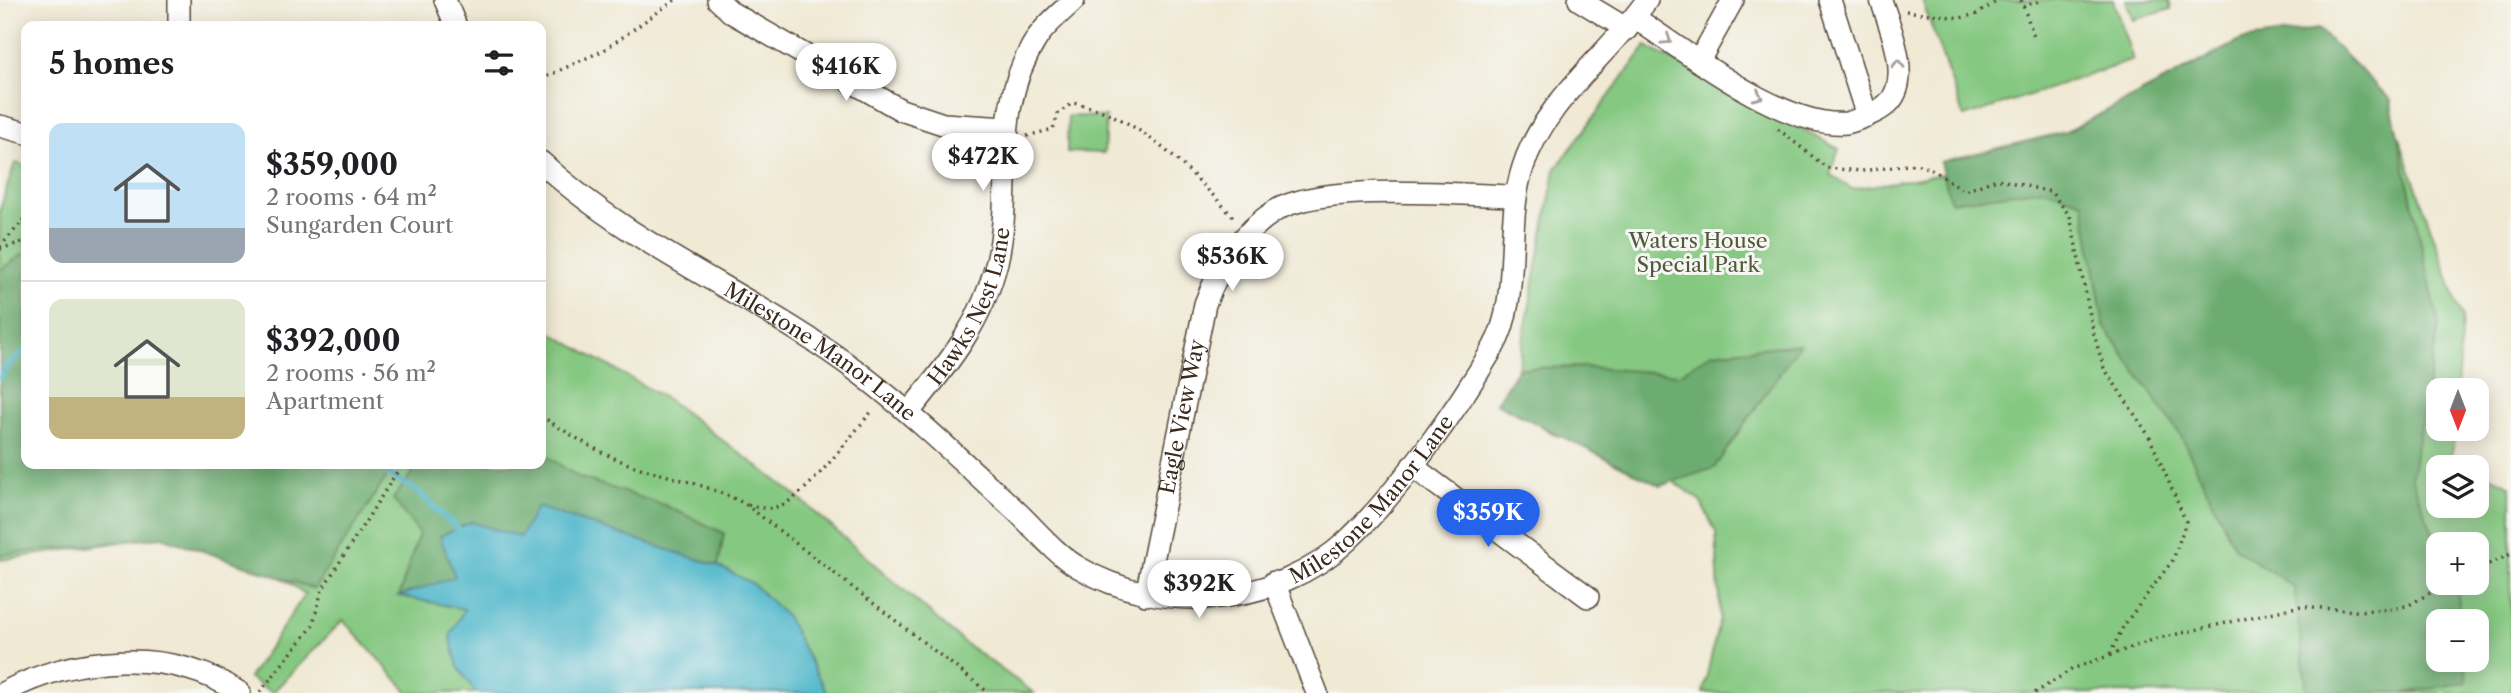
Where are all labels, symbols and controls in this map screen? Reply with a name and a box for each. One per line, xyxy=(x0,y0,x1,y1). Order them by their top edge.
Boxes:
one-way arrow xyxy=(1659,31,1672,44)
pin: $416K xyxy=(797,43,895,103)
icon: filters xyxy=(480,44,518,82)
text: 5 homes xyxy=(49,45,174,82)
text: $416K xyxy=(812,52,880,80)
one-way arrow xyxy=(1890,58,1906,69)
one-way arrow xyxy=(1751,88,1763,102)
pin: $472K xyxy=(934,134,1032,193)
text: $472K xyxy=(948,142,1018,170)
text: $359,000 xyxy=(266,146,398,183)
icon: home xyxy=(105,151,189,235)
text: 2 rooms · 64 m² xyxy=(266,183,437,211)
text: Sungarden Court xyxy=(266,211,453,239)
street label: Hawks Nest Lane xyxy=(922,226,1015,390)
park label: Waters House Special Park xyxy=(1627,228,1768,277)
pin: $536K xyxy=(1183,233,1281,293)
text: $536K xyxy=(1197,242,1267,270)
street label: Milestone Manor Lane xyxy=(720,277,921,426)
text: $392,000 xyxy=(266,322,401,359)
icon: home xyxy=(105,327,189,411)
street label: Eagle View Way xyxy=(1154,337,1210,496)
text: 2 rooms · 56 m² xyxy=(266,359,436,387)
north arrow xyxy=(2426,378,2488,441)
map controls xyxy=(2426,378,2489,672)
text: Apartment xyxy=(266,387,384,415)
street label: Milestone Manor Lane xyxy=(1285,410,1458,589)
button: layers xyxy=(2426,455,2489,518)
pin: $359K xyxy=(1439,490,1537,549)
text: $359K xyxy=(1453,498,1523,526)
button: + xyxy=(2426,532,2489,595)
pin: $392K xyxy=(1150,560,1248,620)
text: $392K xyxy=(1163,569,1235,597)
button: − xyxy=(2426,609,2489,672)

